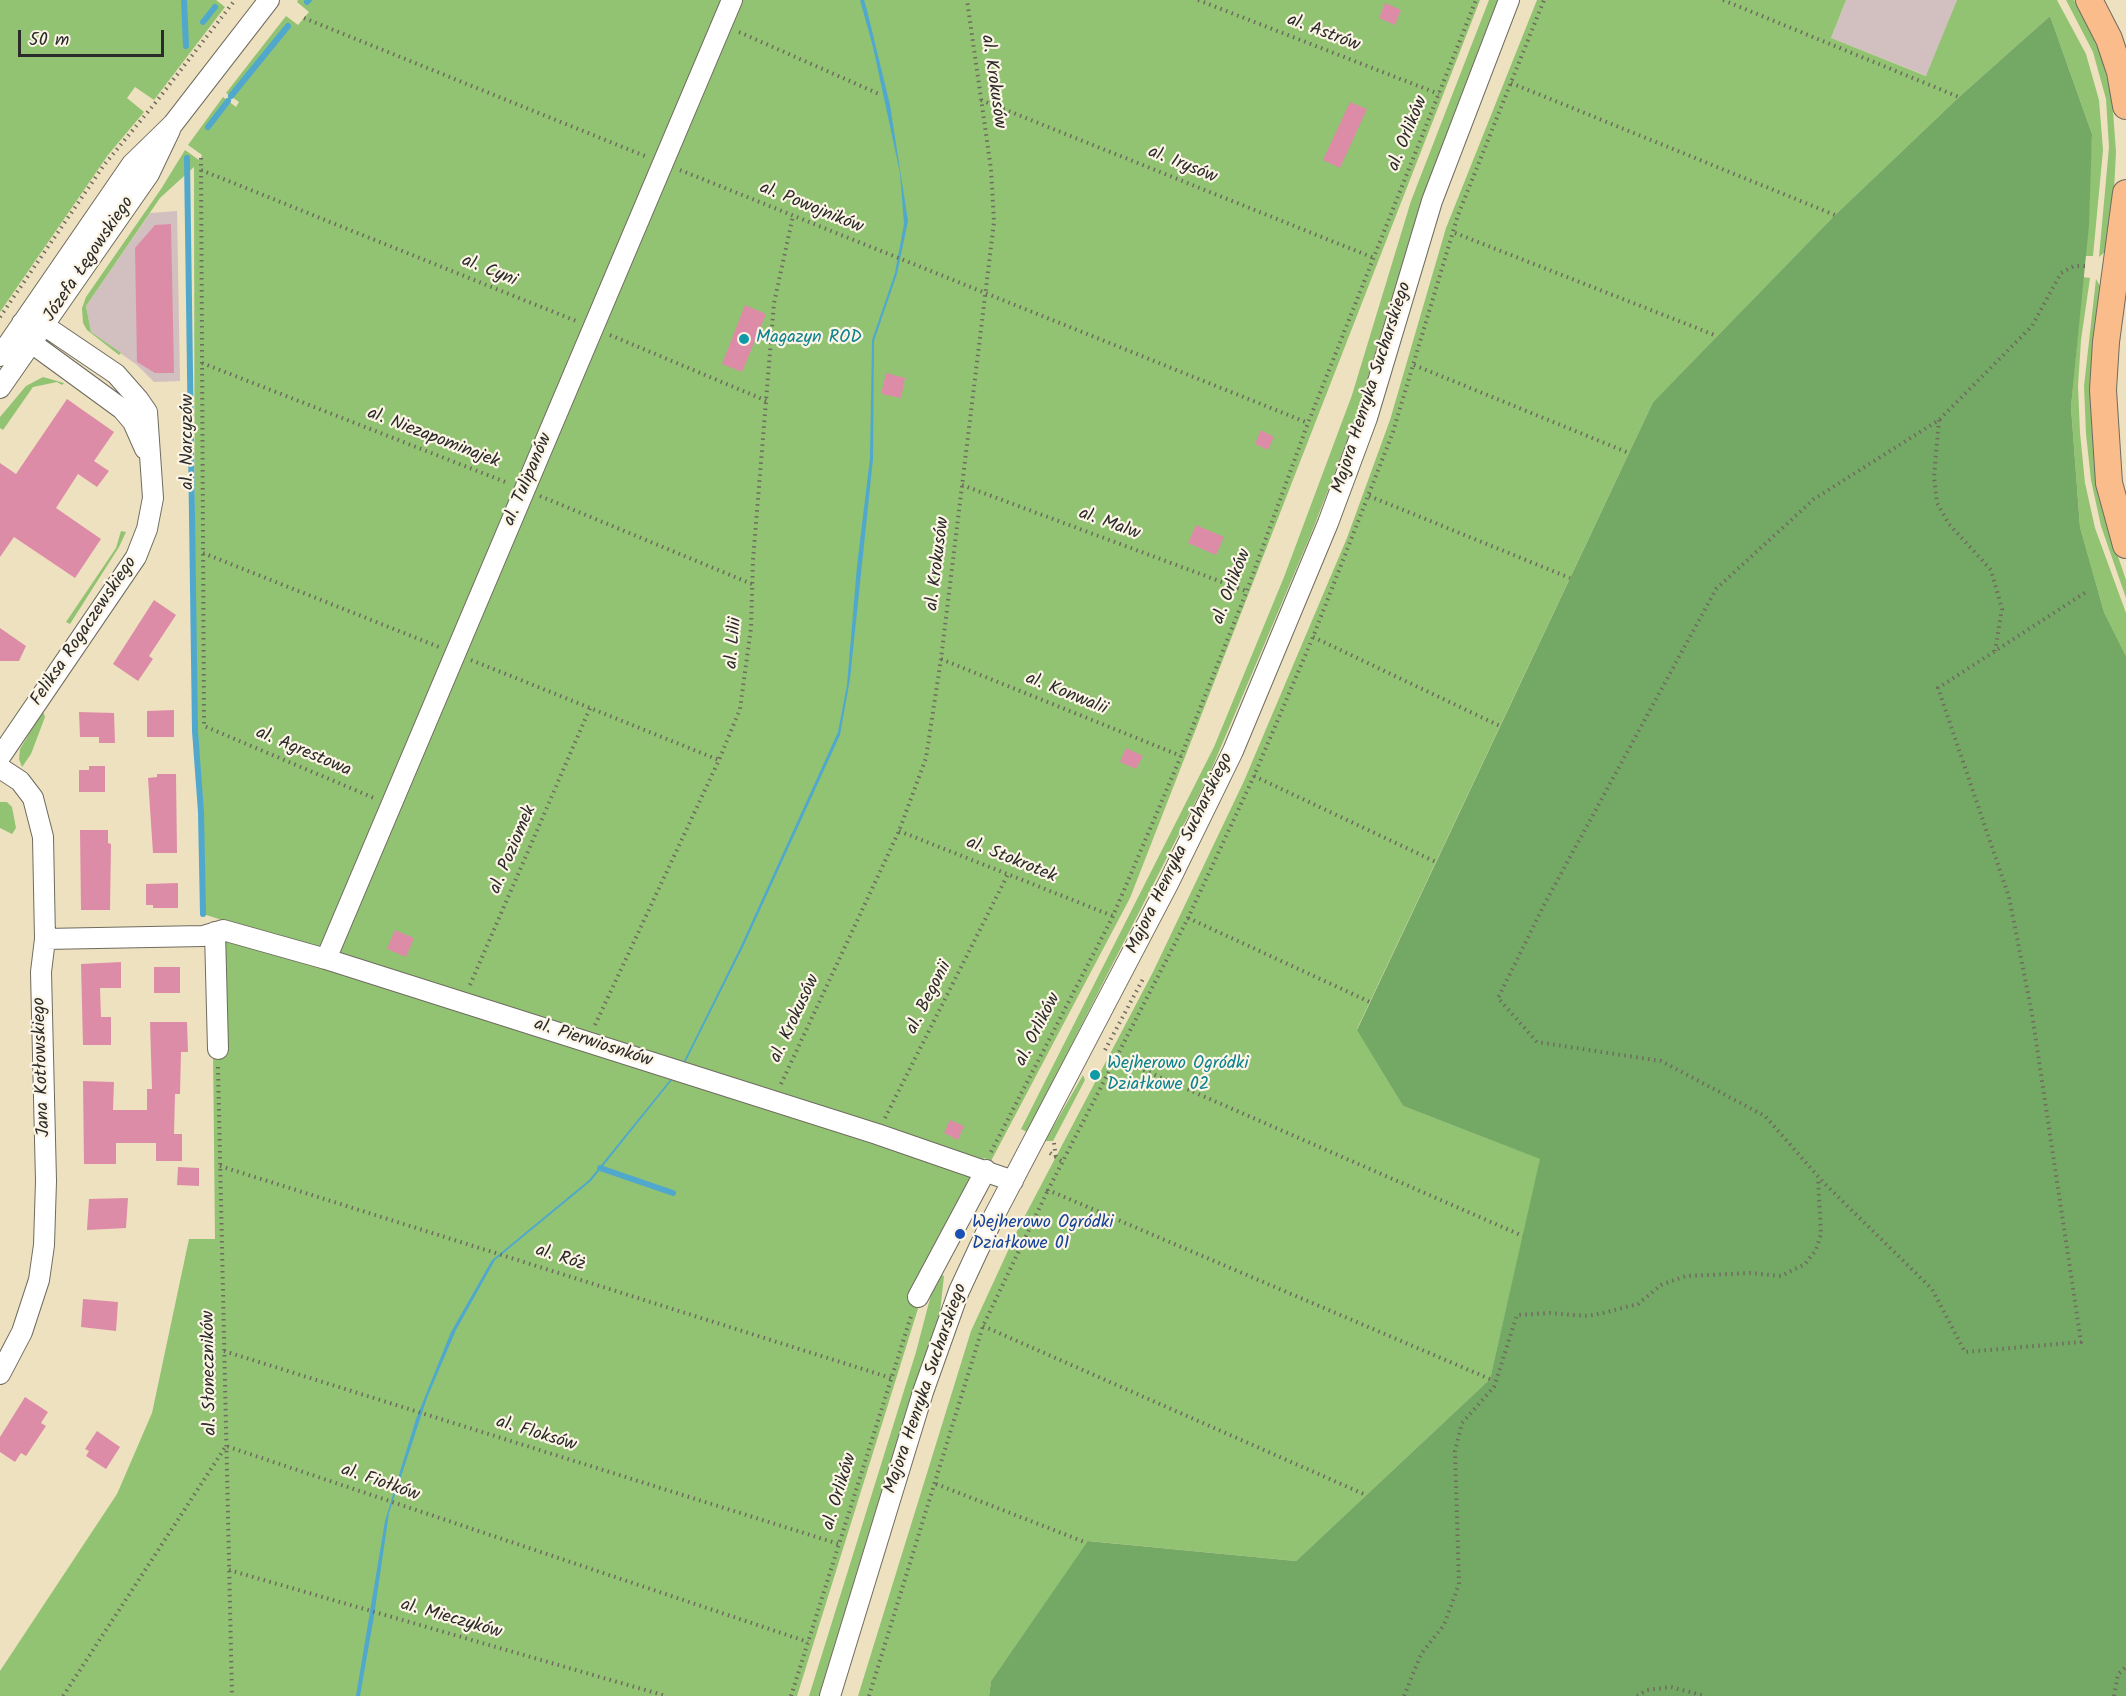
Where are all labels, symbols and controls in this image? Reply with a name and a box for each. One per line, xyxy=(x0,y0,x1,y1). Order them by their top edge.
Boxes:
street label: al. Astrów xyxy=(1284,10,1362,58)
scale bar xyxy=(21,18,166,56)
text: 50 m xyxy=(29,26,69,55)
street label: al. Krokusów xyxy=(975,34,1009,130)
street label: al. Orlików xyxy=(1384,93,1434,175)
street label: al. Irysów xyxy=(1144,142,1220,190)
street label: al. Powojników xyxy=(756,178,866,240)
street label: Józefa Łęgowskiego xyxy=(40,193,140,327)
street label: al. Cyni xyxy=(458,251,520,293)
street label: Majora Henryka Sucharskiego xyxy=(1329,280,1417,496)
place label: Magazyn ROD xyxy=(756,328,862,350)
marker: Magazyn ROD xyxy=(737,332,751,346)
street label: al. Narcyzów xyxy=(178,394,200,490)
street label: al. Niezapominajek xyxy=(364,404,502,474)
street label: al. Tulipanów xyxy=(500,431,558,529)
street label: al. Malw xyxy=(1075,504,1143,546)
street label: al. Krokusów xyxy=(923,516,955,612)
street label: al. Orlików xyxy=(1209,546,1257,628)
street label: Feliksa Rogaczewskiego xyxy=(27,553,143,711)
street label: al. Lilii xyxy=(722,616,748,670)
street label: al. Konwalii xyxy=(1022,669,1110,721)
street label: al. Agrestowa xyxy=(252,723,354,783)
street label: Majora Henryka Sucharskiego xyxy=(1123,750,1239,958)
street label: al. Poziomek xyxy=(486,803,542,897)
street label: al. Stokrotek xyxy=(963,833,1059,889)
street label: al. Begonii xyxy=(902,958,958,1038)
street label: al. Krokusów xyxy=(766,972,826,1066)
street label: al. Orlików xyxy=(1012,990,1066,1070)
street label: Jana Kotłowskiego xyxy=(30,997,56,1137)
street label: al. Pierwiosnków xyxy=(531,1015,655,1073)
place label: Wejherowo Ogródki Działkowe 02 xyxy=(1107,1054,1248,1096)
marker: Wejherowo Ogródki Działkowe 02 xyxy=(1088,1068,1102,1082)
place label: Wejherowo Ogródki Działkowe 01 xyxy=(972,1213,1113,1256)
marker: Wejherowo Ogródki Działkowe 01 xyxy=(953,1227,967,1241)
street label: al. Róż xyxy=(533,1241,587,1277)
street label: Majora Henryka Sucharskiego xyxy=(881,1281,973,1497)
street label: al. Słoneczników xyxy=(199,1310,223,1436)
street label: al. Floksów xyxy=(493,1413,579,1457)
street label: al. Orlików xyxy=(819,1451,863,1533)
street label: al. Fiołków xyxy=(338,1461,422,1507)
street label: al. Mieczyków xyxy=(398,1595,504,1645)

